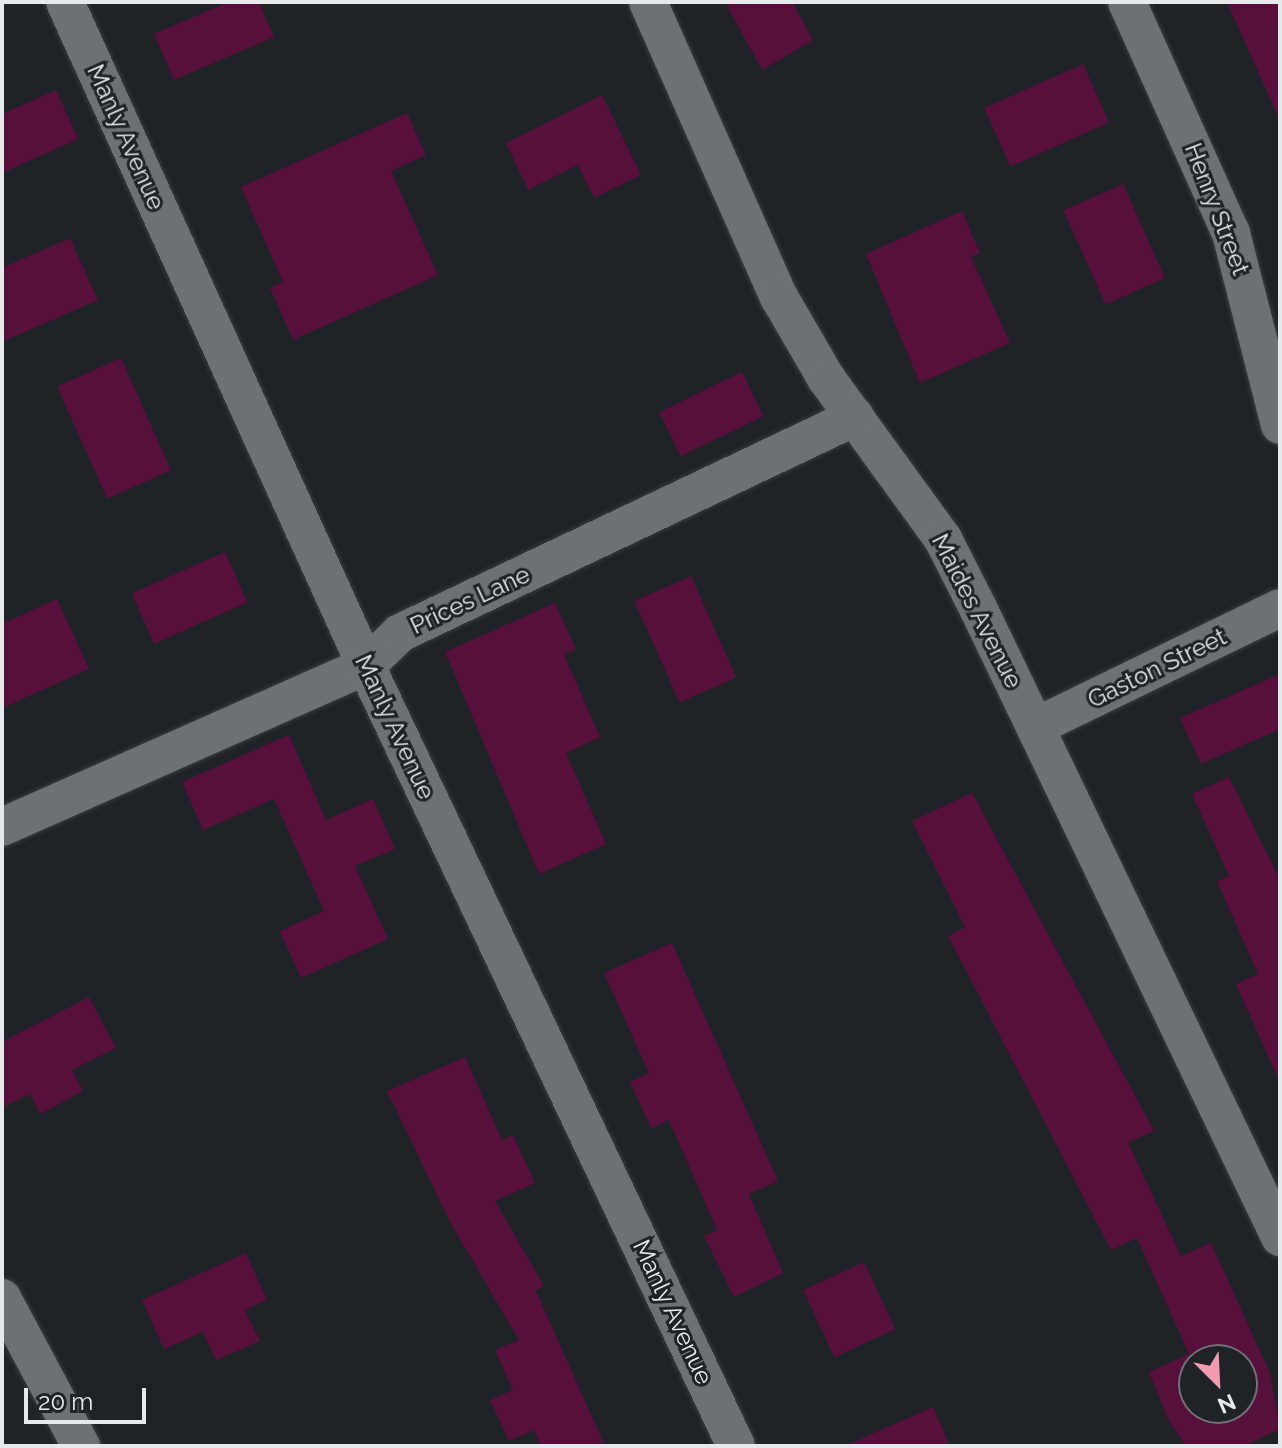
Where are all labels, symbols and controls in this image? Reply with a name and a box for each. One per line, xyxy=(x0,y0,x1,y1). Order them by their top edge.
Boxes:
street label: Manly Avenue xyxy=(81,59,171,215)
street label: Henry Street xyxy=(1179,139,1255,279)
street label: Maides Avenue xyxy=(926,529,1028,693)
street label: Prices Lane xyxy=(406,560,534,640)
street label: Gaston Street xyxy=(1083,622,1231,714)
street label: Manly Avenue xyxy=(349,650,441,804)
street label: Manly Avenue xyxy=(627,1235,719,1389)
north arrow xyxy=(1178,1344,1258,1424)
scale bar xyxy=(28,1372,150,1422)
text: 20 m xyxy=(38,1387,93,1416)
text: N xyxy=(1214,1389,1240,1419)

